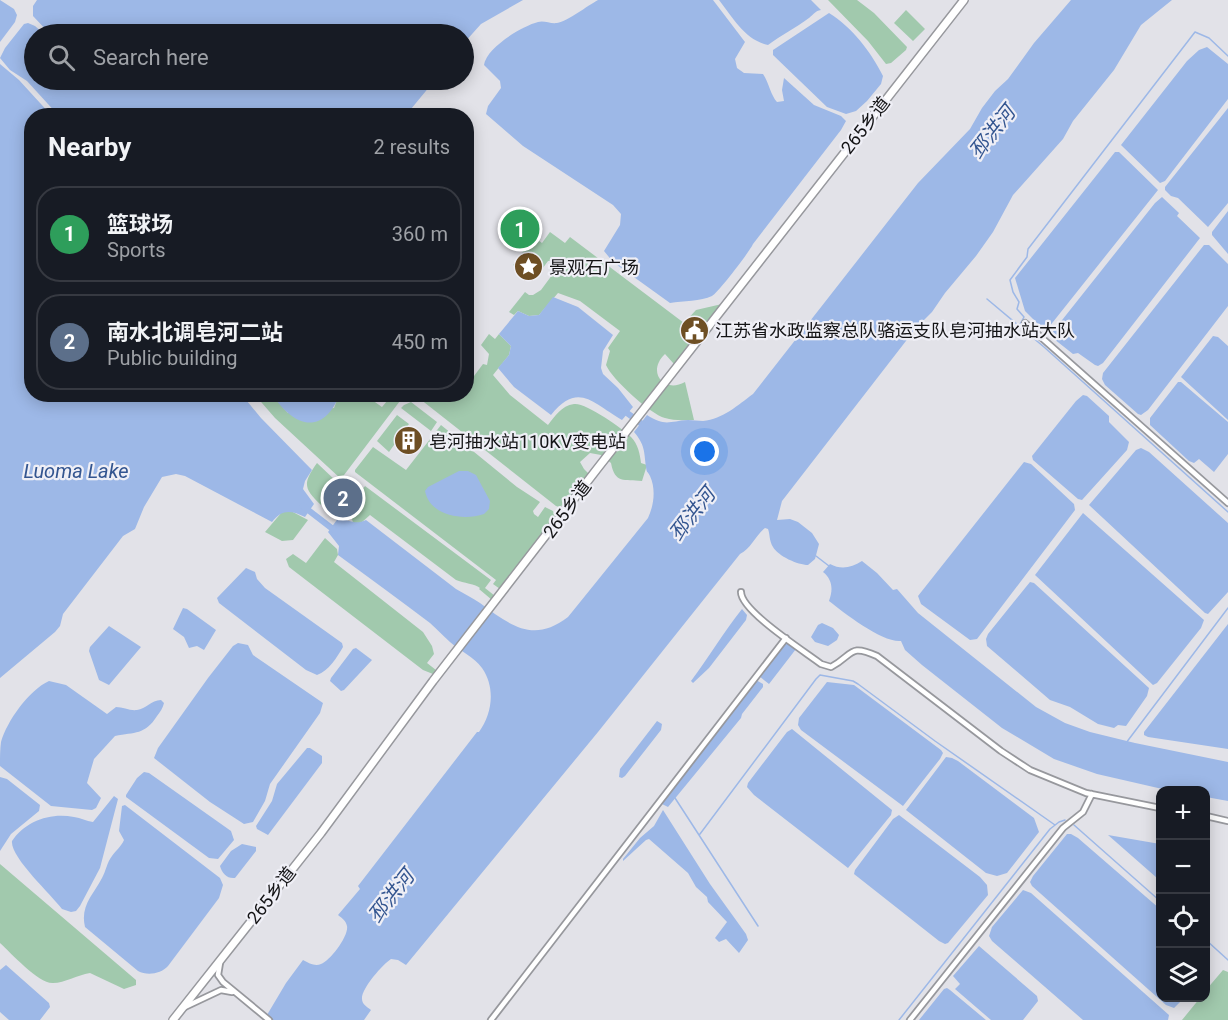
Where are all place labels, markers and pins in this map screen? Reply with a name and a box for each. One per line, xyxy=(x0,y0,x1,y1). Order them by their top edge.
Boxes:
pin: 1 xyxy=(500,206,540,252)
place icon: 景观石广场 xyxy=(512,251,544,283)
place label: 景观石广场 xyxy=(549,257,639,278)
public building icon: 江苏省水政监察总队骆运支队皂河抽水站大队 xyxy=(678,314,710,346)
place label: 江苏省水政监察总队骆运支队皂河抽水站大队 xyxy=(715,320,1075,341)
building icon: 皂河抽水站110KV变电站 xyxy=(392,425,424,457)
place label: 皂河抽水站110KV变电站 xyxy=(429,431,626,452)
pin: 2 xyxy=(324,476,362,520)

